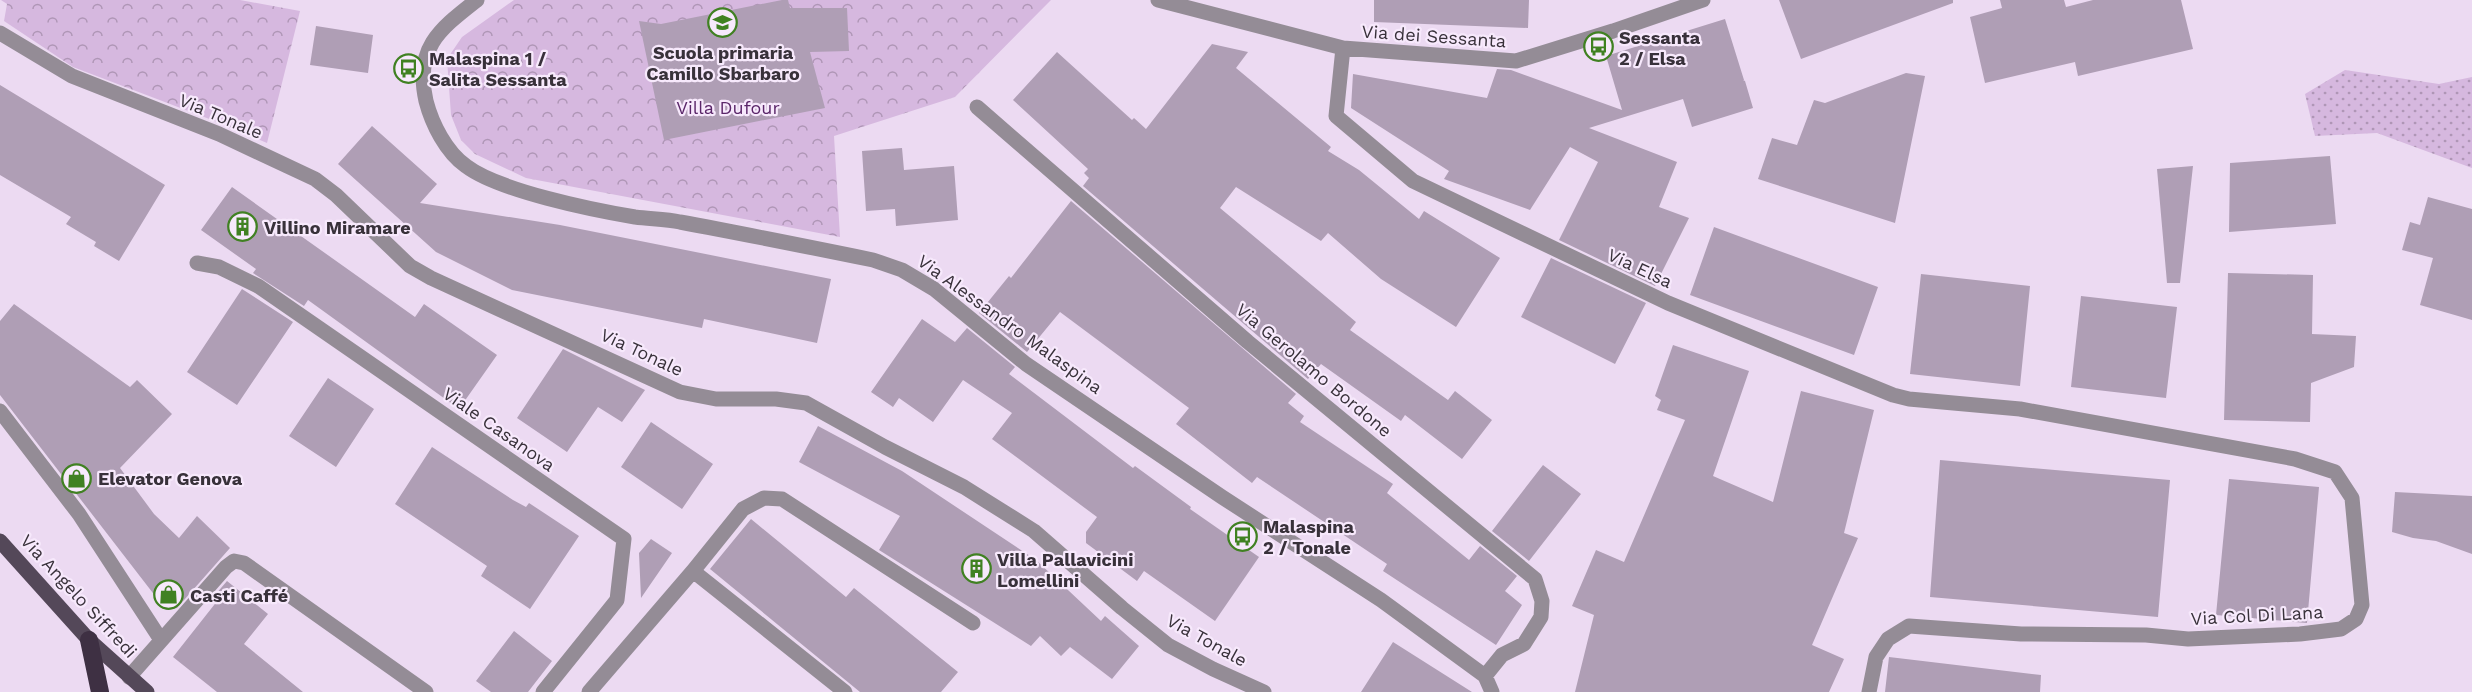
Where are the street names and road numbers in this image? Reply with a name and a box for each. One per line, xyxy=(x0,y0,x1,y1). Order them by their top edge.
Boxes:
street label: Via dei Sessanta xyxy=(1361,20,1507,52)
street label: Via Tonale xyxy=(176,89,266,143)
street label: Via Elsa xyxy=(1604,244,1676,292)
street label: Via Alessandro Malaspina xyxy=(914,250,1106,398)
street label: Via Gerolamo Bordone xyxy=(1232,299,1396,441)
street label: Via Tonale xyxy=(597,324,687,380)
street label: Viale Casanova xyxy=(439,383,559,475)
street label: Via Angelo Siffredi xyxy=(16,530,142,662)
street label: Via Col Di Lana xyxy=(2190,601,2324,629)
street label: Via Tonale xyxy=(1163,609,1251,671)

